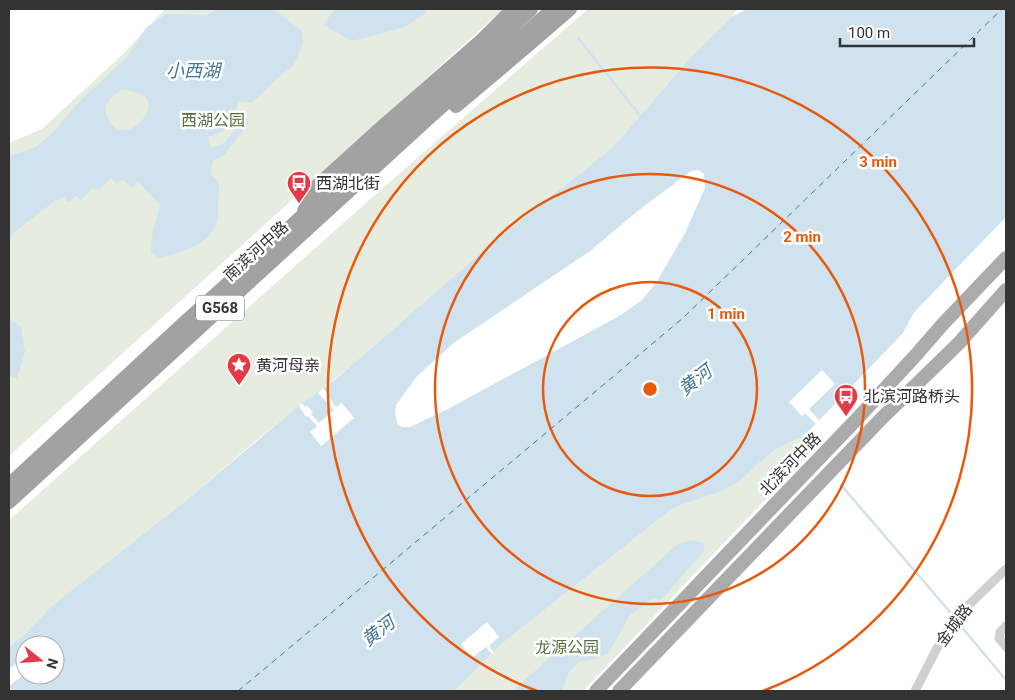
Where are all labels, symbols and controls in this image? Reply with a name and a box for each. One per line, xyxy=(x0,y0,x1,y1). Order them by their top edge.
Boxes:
scale bar xyxy=(840,15,974,47)
text: 100 m xyxy=(848,24,890,42)
water label: 小西湖 xyxy=(166,60,223,81)
park label: 西湖公园 xyxy=(181,111,245,130)
text: 3 min xyxy=(859,153,897,171)
bus stop icon: 西湖北街 xyxy=(286,170,312,204)
place label: 西湖北街 xyxy=(316,174,380,193)
street label: 南滨河中路 xyxy=(220,217,292,285)
text: 2 min xyxy=(783,228,821,246)
road number: G568 xyxy=(196,296,244,320)
text: 1 min xyxy=(707,305,745,323)
place icon: 黄河母亲 xyxy=(226,352,252,386)
place label: 黄河母亲 xyxy=(256,356,320,375)
water label: 黄河 xyxy=(674,359,718,399)
centre of rings xyxy=(641,380,659,398)
bus stop icon: 北滨河路桥头 xyxy=(833,383,859,417)
place label: 北滨河路桥头 xyxy=(864,387,960,406)
street label: 北滨河中路 xyxy=(755,429,825,499)
street label: 金城路 xyxy=(932,600,976,650)
water label: 黄河 xyxy=(357,610,401,650)
north arrow xyxy=(15,635,65,685)
park label: 龙源公园 xyxy=(535,638,599,657)
text: N xyxy=(43,657,62,671)

